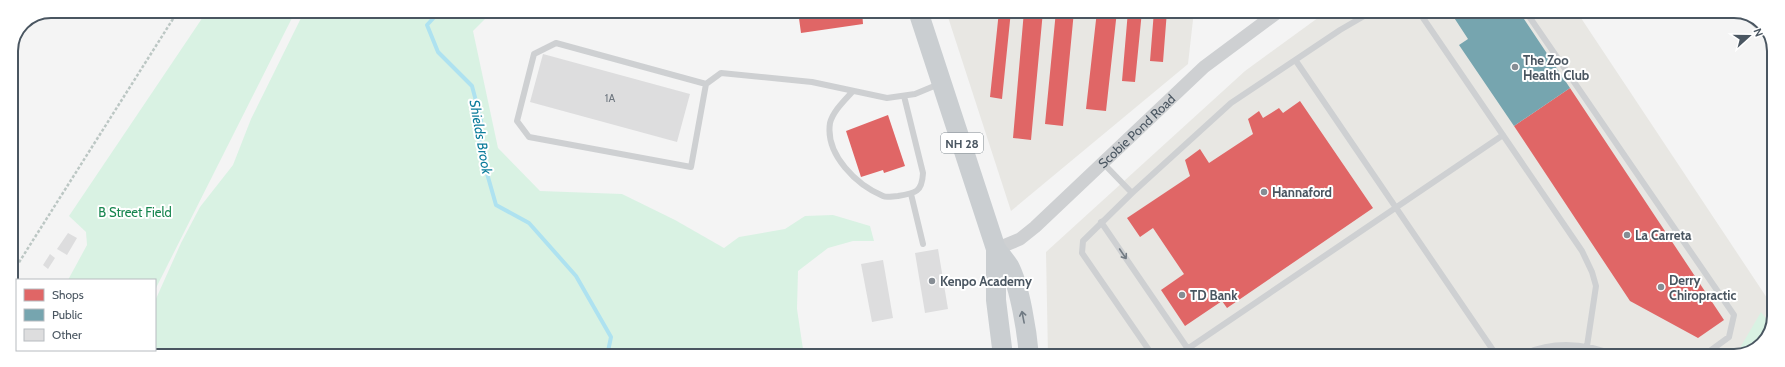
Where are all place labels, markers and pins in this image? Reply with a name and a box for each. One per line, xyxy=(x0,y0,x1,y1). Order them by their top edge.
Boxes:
place label: The Zoo Health Club xyxy=(1523,52,1590,83)
marker: The Zoo Health Club xyxy=(1510,62,1520,72)
place label: Hannaford xyxy=(1272,184,1332,200)
marker: Hannaford xyxy=(1259,187,1269,197)
place label: La Carreta xyxy=(1635,227,1692,243)
marker: La Carreta xyxy=(1622,230,1632,240)
place label: Derry Chiropractic xyxy=(1669,272,1736,303)
place label: Kenpo Academy xyxy=(940,273,1032,289)
marker: Kenpo Academy xyxy=(927,276,937,286)
marker: Derry Chiropractic xyxy=(1656,282,1666,292)
place label: TD Bank xyxy=(1190,287,1238,303)
marker: TD Bank xyxy=(1177,290,1187,300)

